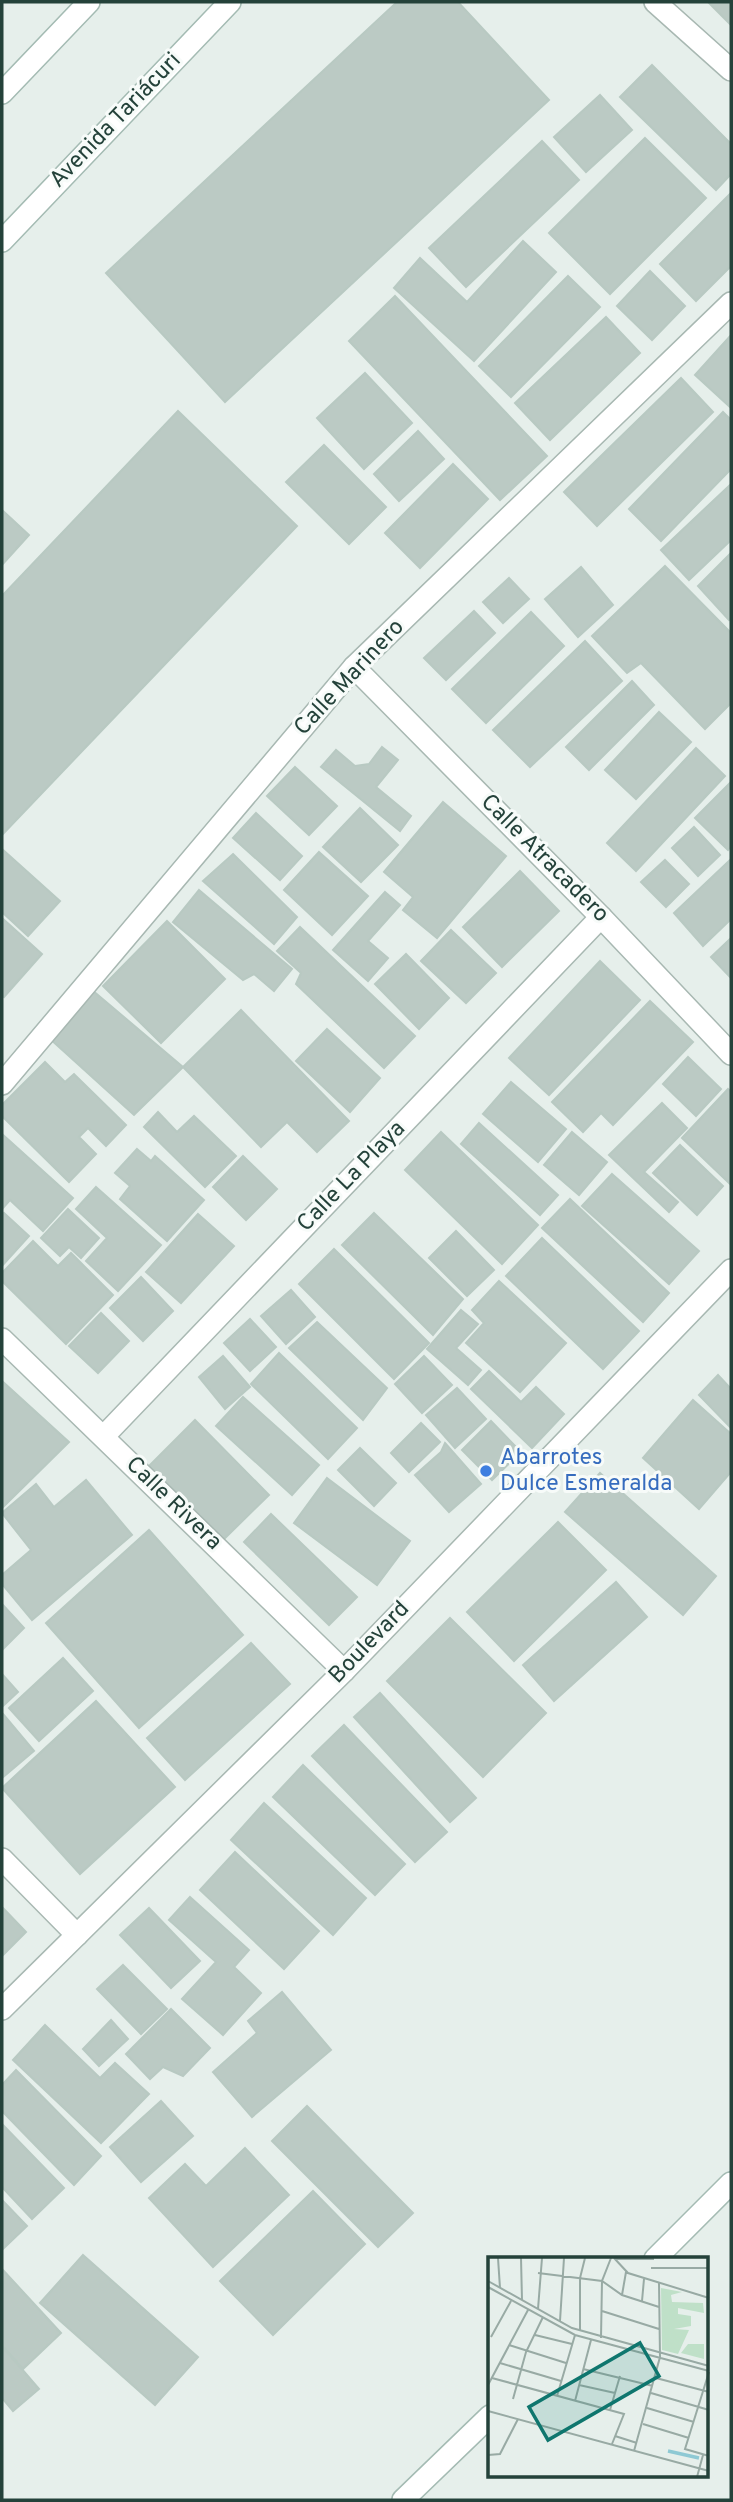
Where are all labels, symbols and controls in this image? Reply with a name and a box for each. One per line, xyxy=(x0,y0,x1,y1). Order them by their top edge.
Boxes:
street label: Avenida Tariácuri xyxy=(44,47,188,195)
street label: Calle Marinero xyxy=(289,614,411,742)
street label: Calle Atracadero xyxy=(474,789,614,929)
street label: Calle La Playa xyxy=(292,1115,412,1239)
place label: Abarrotes Dulce Esmeralda xyxy=(500,1444,672,1499)
street label: Calle Rivera xyxy=(119,1451,227,1557)
marker: Abarrotes Dulce Esmeralda xyxy=(478,1463,494,1479)
street label: Boulevard xyxy=(323,1596,417,1690)
inset map xyxy=(488,2257,708,2478)

